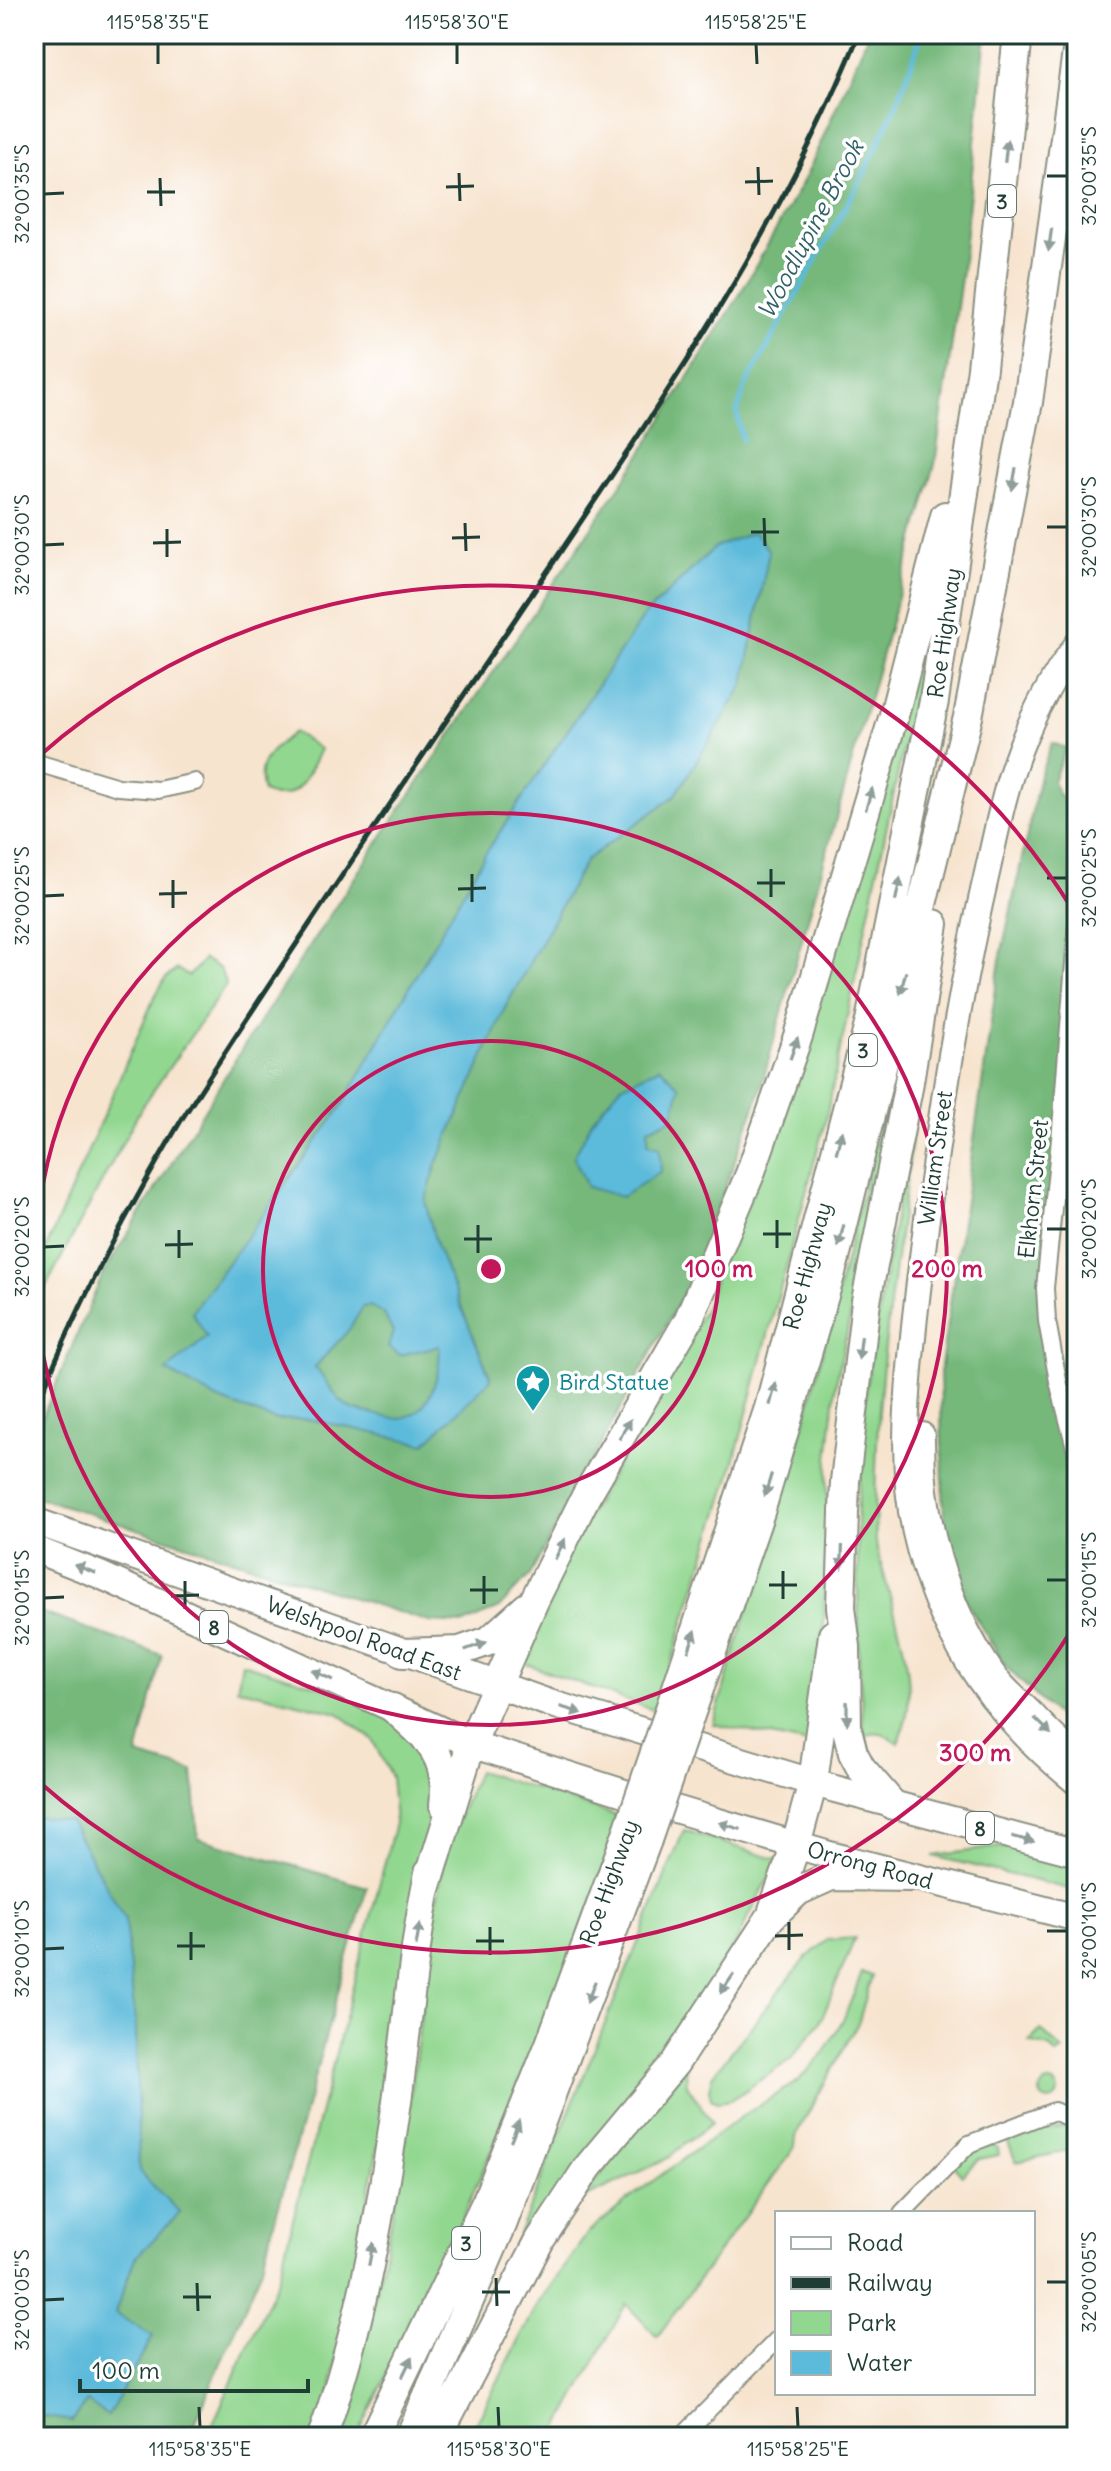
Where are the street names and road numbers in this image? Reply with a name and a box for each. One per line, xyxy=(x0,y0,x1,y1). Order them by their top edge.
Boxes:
road number: 3 xyxy=(988,185,1016,217)
street label: Roe Highway xyxy=(921,566,967,700)
road number: 3 xyxy=(849,1034,877,1066)
street label: William Street xyxy=(912,1089,958,1227)
street label: Elkhorn Street xyxy=(1012,1118,1054,1260)
street label: Roe Highway xyxy=(777,1199,837,1333)
street label: Welshpool Road East xyxy=(263,1590,465,1686)
road number: 8 xyxy=(200,1611,228,1643)
road number: 8 xyxy=(966,1812,994,1844)
street label: Roe Highway xyxy=(573,1816,645,1948)
street label: Orrong Road xyxy=(804,1835,936,1895)
road number: 3 xyxy=(452,2227,480,2259)

